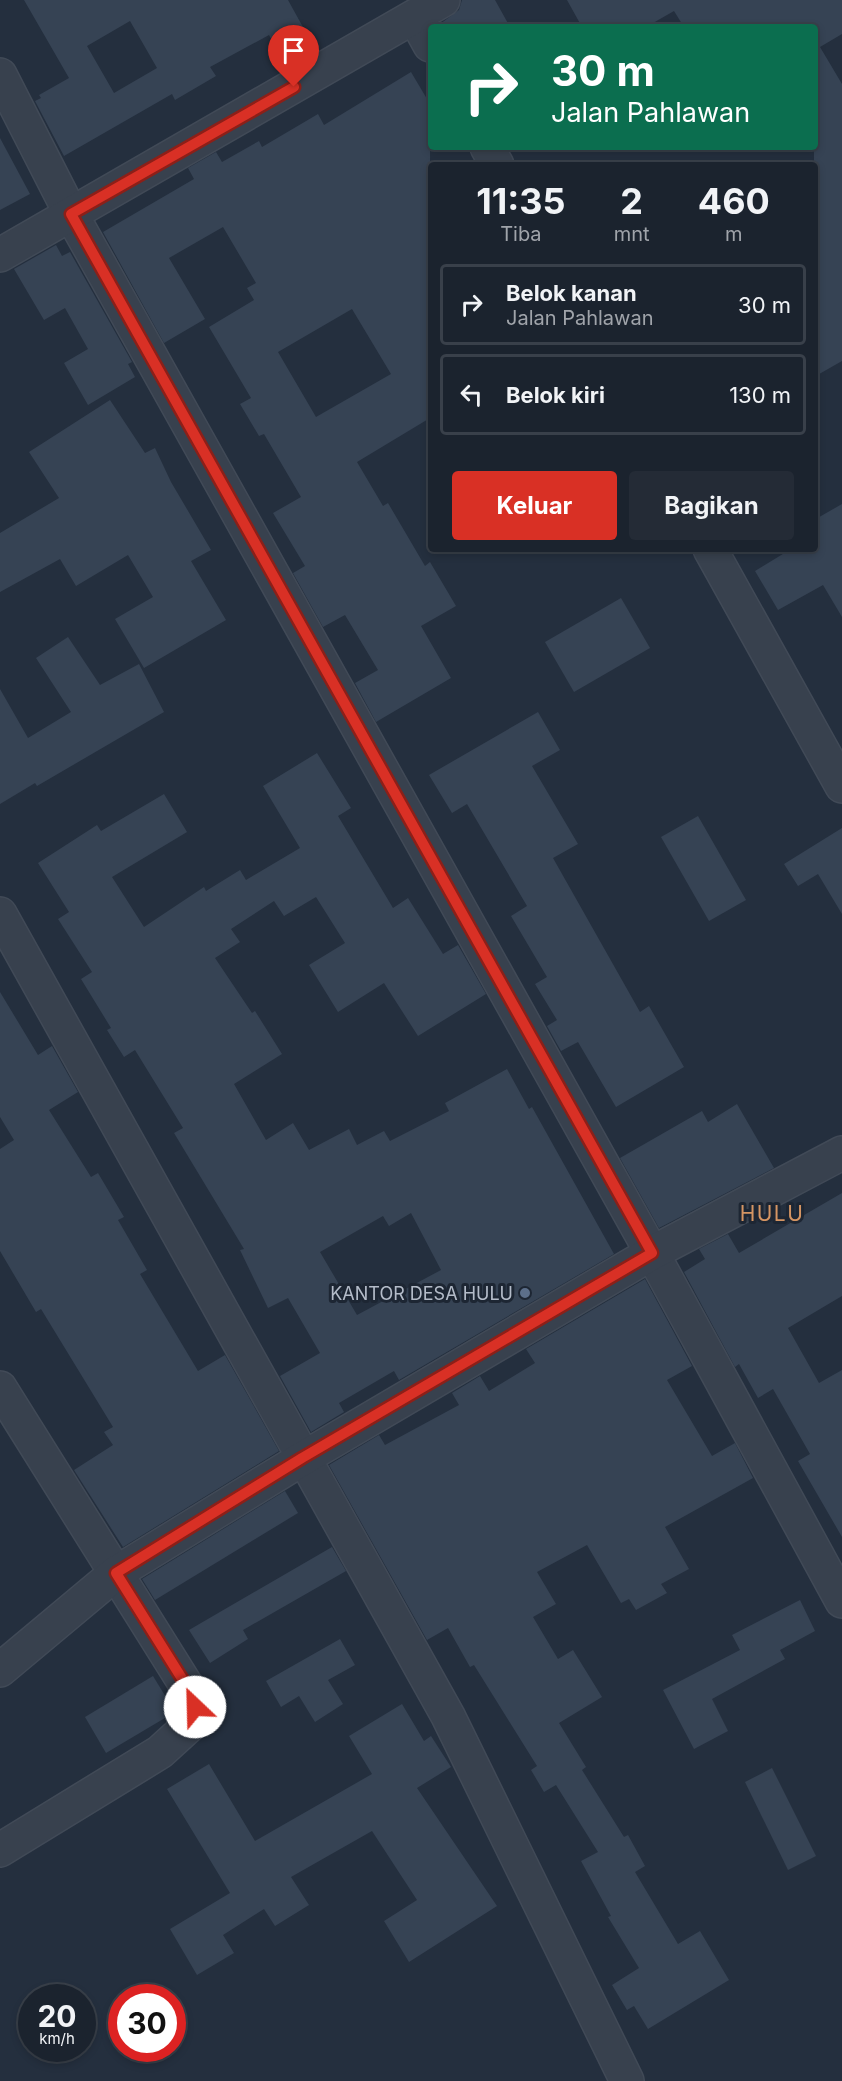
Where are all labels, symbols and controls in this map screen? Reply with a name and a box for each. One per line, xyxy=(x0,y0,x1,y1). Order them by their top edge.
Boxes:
pin xyxy=(268,25,319,87)
icon: arrive xyxy=(277,34,310,67)
text: 30 m xyxy=(551,45,655,96)
icon: right xyxy=(452,48,530,126)
text: Jalan Pahlawan xyxy=(551,96,750,129)
text: 11:35 xyxy=(476,179,566,223)
text: 2 xyxy=(620,179,643,223)
text: 460 xyxy=(698,179,770,223)
text: Tiba xyxy=(500,222,542,246)
text: mnt xyxy=(614,222,650,246)
text: m xyxy=(725,222,743,246)
text: Belok kanan xyxy=(506,280,637,306)
icon: right xyxy=(455,288,488,321)
text: 30 m xyxy=(738,292,791,318)
text: Jalan Pahlawan xyxy=(506,306,653,330)
icon: left xyxy=(455,378,488,411)
text: Belok kiri xyxy=(506,382,605,408)
text: 130 m xyxy=(729,382,791,408)
button: Keluar xyxy=(452,471,617,540)
button: Bagikan xyxy=(629,471,794,540)
district label: HULU xyxy=(740,1201,804,1226)
place label: KANTOR DESA HULU xyxy=(330,1283,513,1304)
marker: KANTOR DESA HULU xyxy=(518,1286,532,1300)
position arrow xyxy=(163,1675,227,1739)
speed limit sign: 30 xyxy=(108,1984,186,2062)
text: 20 xyxy=(37,1998,77,2034)
text: km/h xyxy=(39,2029,75,2048)

